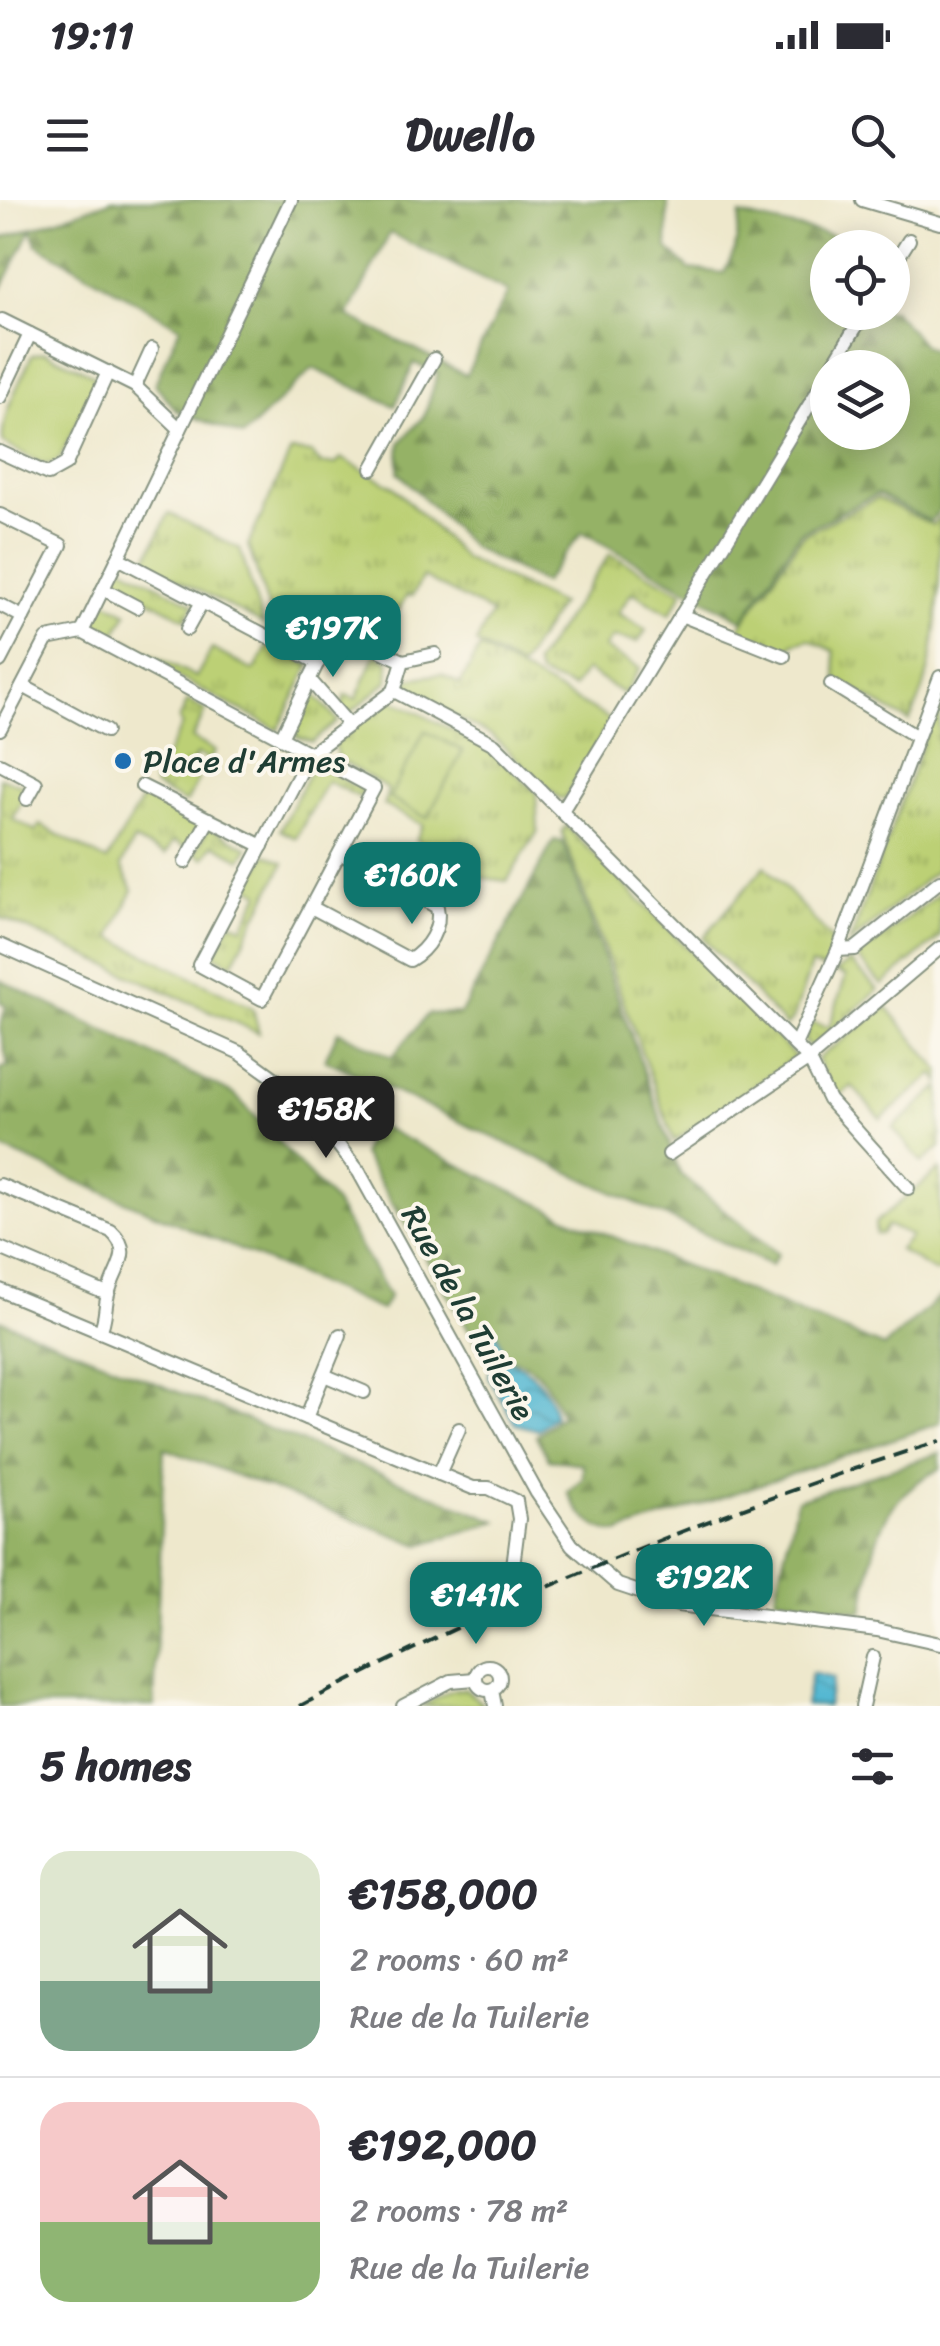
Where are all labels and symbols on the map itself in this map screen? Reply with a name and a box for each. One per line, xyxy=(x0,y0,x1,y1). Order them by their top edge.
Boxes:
pin: €197K xyxy=(263,595,403,680)
place label: Place d'Armes xyxy=(143,733,345,790)
marker: Place d'Armes xyxy=(112,750,134,772)
pin: €160K xyxy=(342,842,482,927)
pin: €158K xyxy=(256,1076,396,1161)
street label: Rue de la Tuilerie xyxy=(385,1195,551,1431)
pin: €192K xyxy=(634,1544,774,1629)
pin: €141K xyxy=(406,1562,546,1647)

